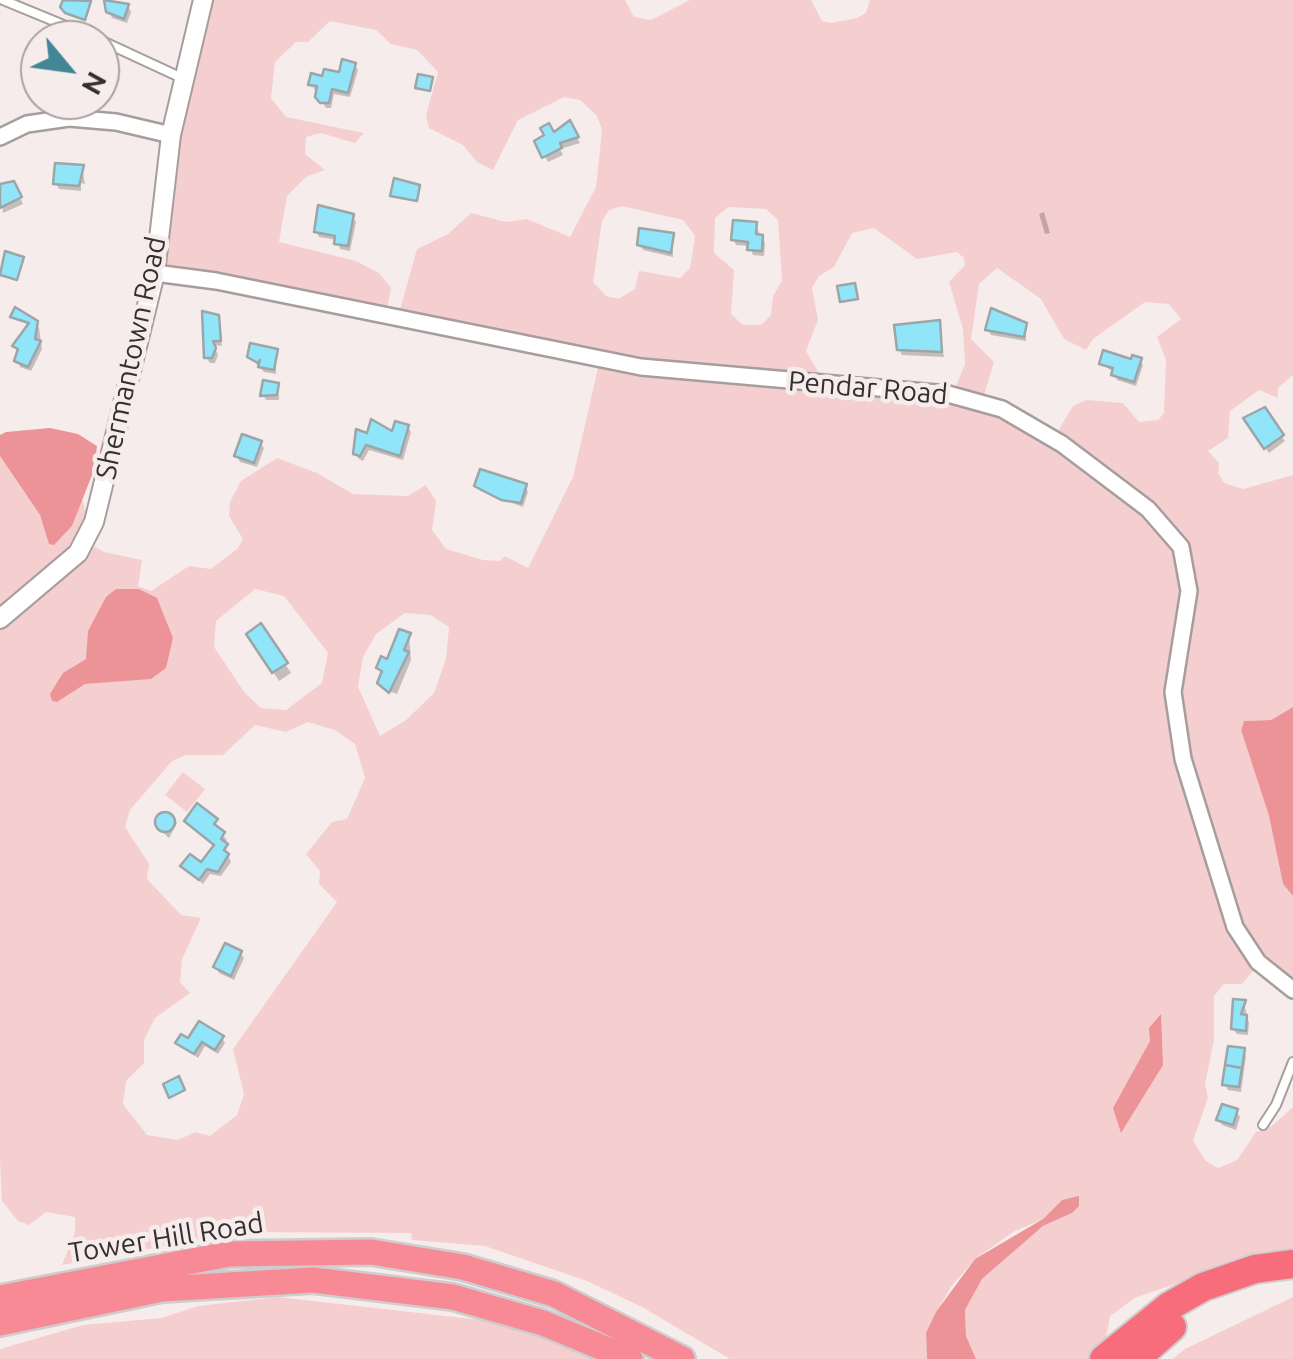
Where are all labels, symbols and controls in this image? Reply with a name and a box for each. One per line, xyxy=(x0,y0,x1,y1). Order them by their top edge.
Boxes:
north arrow xyxy=(20,20,120,120)
text: N xyxy=(76,67,114,100)
street label: Shermantown Road xyxy=(89,234,173,482)
street label: Pendar Road xyxy=(787,364,949,412)
street label: Tower Hill Road xyxy=(66,1206,266,1270)

